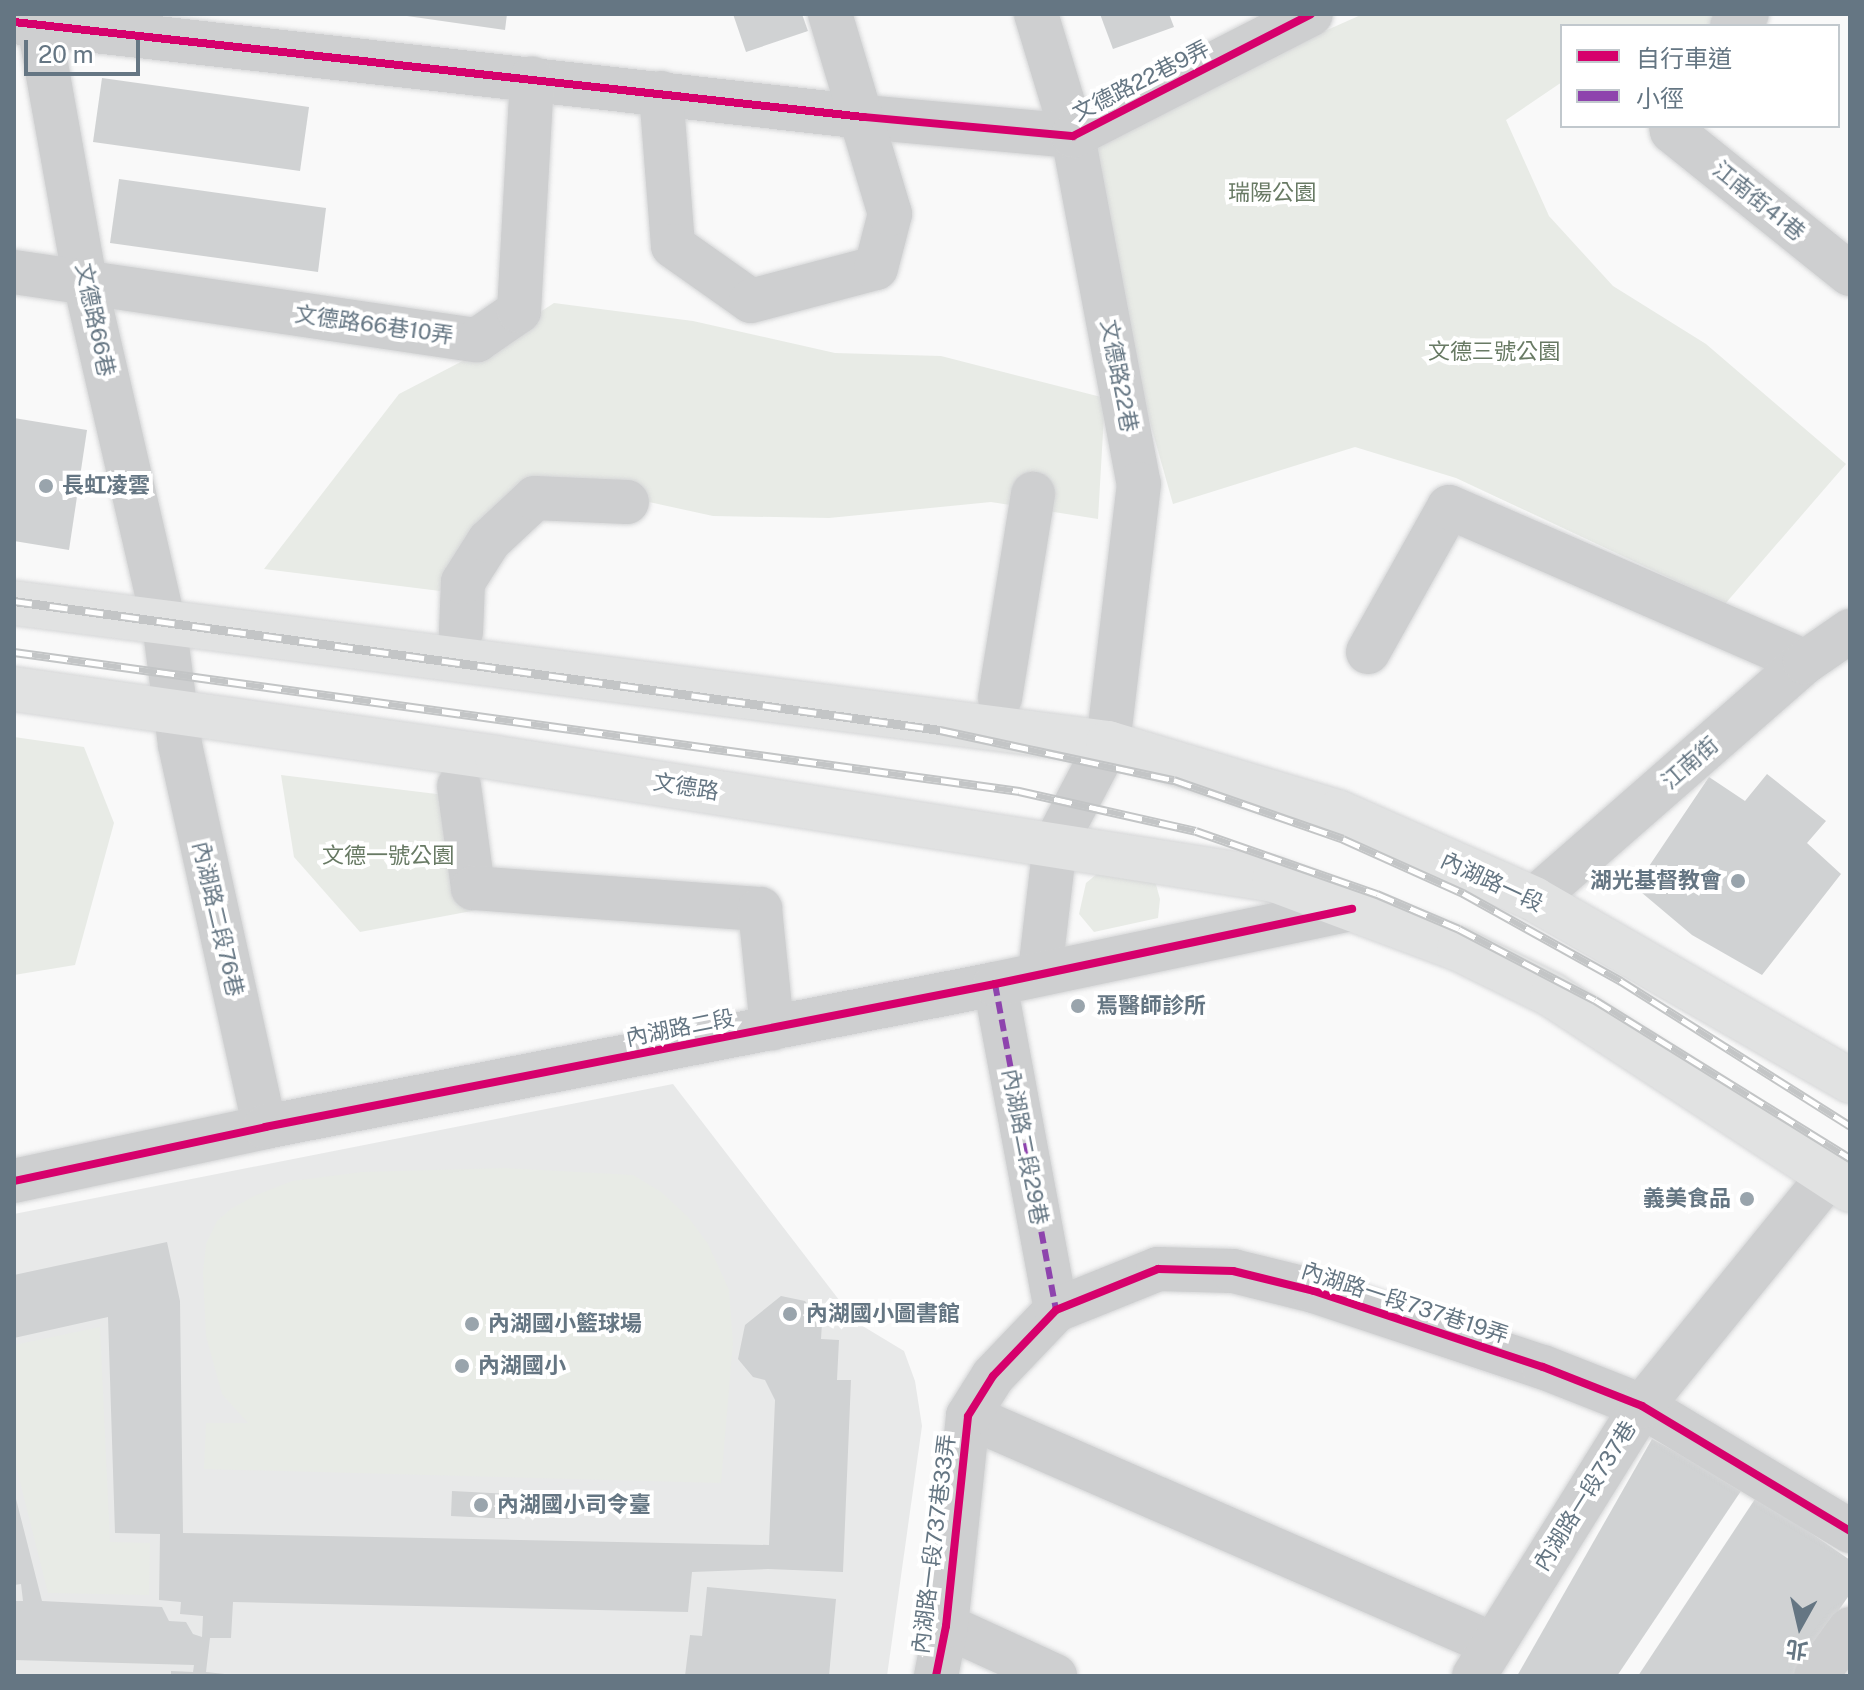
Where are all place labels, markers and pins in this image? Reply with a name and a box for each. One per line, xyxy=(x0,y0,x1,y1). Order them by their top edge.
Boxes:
place label: 長虹凌雲 xyxy=(62,473,150,499)
marker: 長虹凌雲 xyxy=(37,477,55,495)
place label: 湖光基督教會 xyxy=(1590,868,1722,894)
marker: 湖光基督教會 xyxy=(1729,872,1747,890)
place label: 焉醫師診所 xyxy=(1096,993,1206,1019)
marker: 焉醫師診所 xyxy=(1067,995,1089,1017)
place label: 義美食品 xyxy=(1643,1186,1731,1212)
marker: 義美食品 xyxy=(1738,1190,1756,1208)
place label: 內湖國小圖書館 xyxy=(806,1301,960,1327)
marker: 內湖國小圖書館 xyxy=(781,1305,799,1323)
place label: 內湖國小籃球場 xyxy=(488,1311,642,1337)
marker: 內湖國小籃球場 xyxy=(463,1315,481,1333)
place label: 內湖國小 xyxy=(478,1353,566,1379)
marker: 內湖國小 xyxy=(453,1357,471,1375)
place label: 內湖國小司令臺 xyxy=(497,1492,651,1518)
marker: 內湖國小司令臺 xyxy=(472,1496,490,1514)

